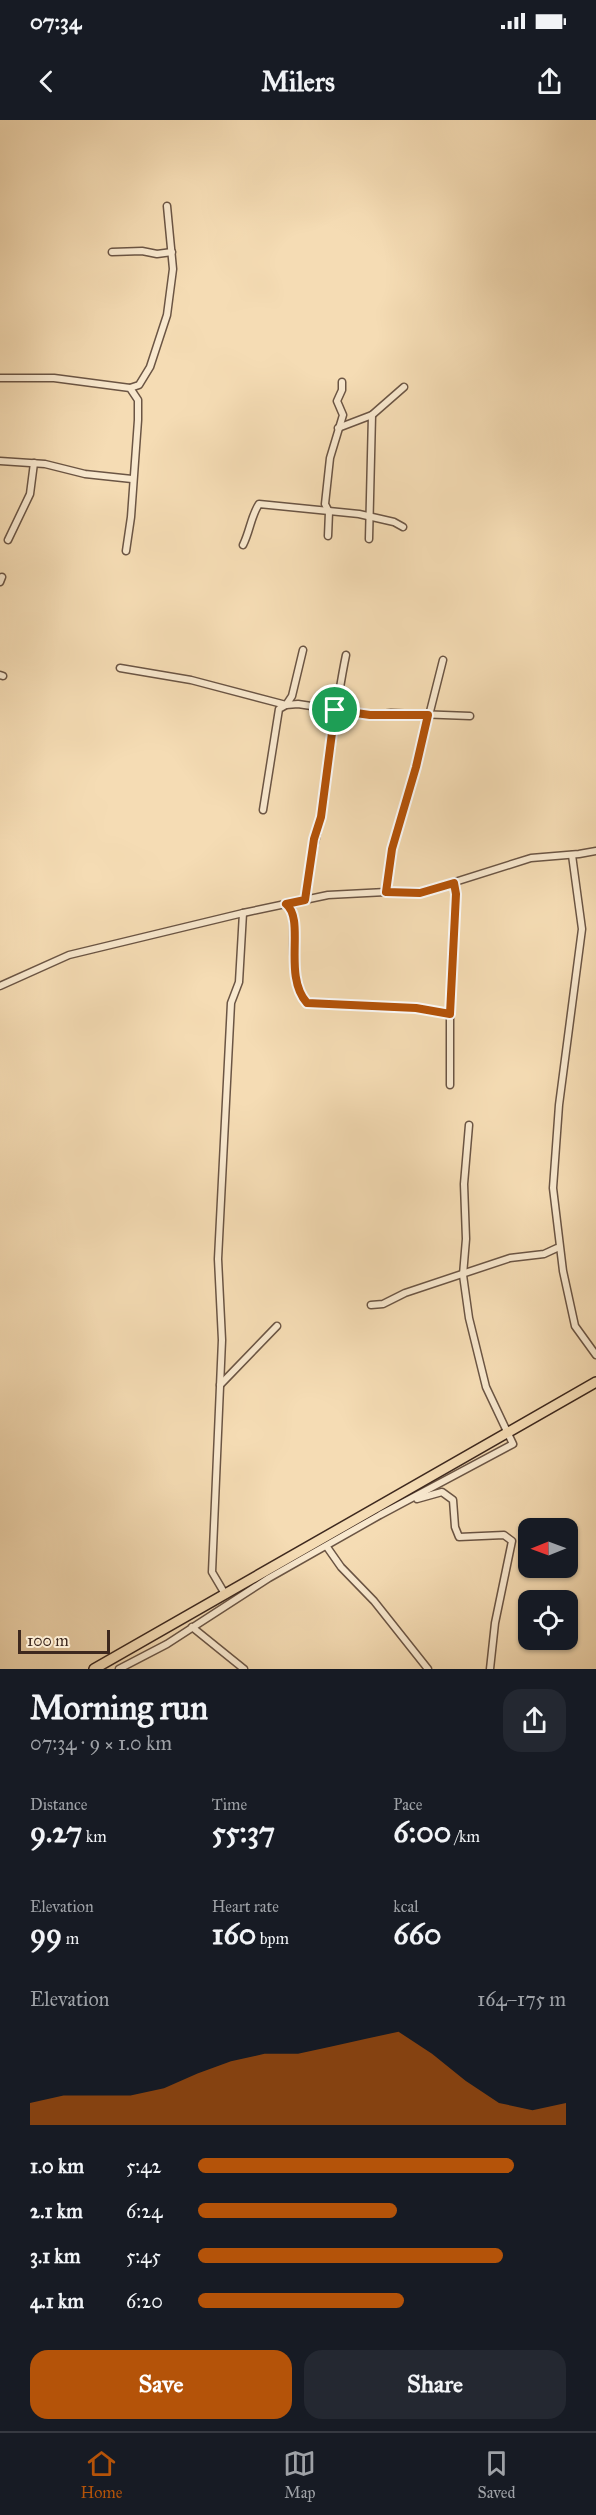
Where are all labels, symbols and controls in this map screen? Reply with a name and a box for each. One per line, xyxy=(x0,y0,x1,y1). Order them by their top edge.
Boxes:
text: 07:34 xyxy=(30,8,81,35)
icon: back xyxy=(30,65,63,98)
text: Milers xyxy=(261,65,335,98)
icon: share xyxy=(533,65,566,98)
pin xyxy=(309,684,360,735)
icon: arrive xyxy=(318,693,351,726)
north arrow xyxy=(518,1518,578,1578)
map controls xyxy=(518,1518,578,1650)
button: locate xyxy=(518,1590,578,1650)
scale bar xyxy=(18,1627,110,1654)
text: 100 m xyxy=(27,1631,69,1650)
text: Morning run xyxy=(30,1688,208,1728)
button: share xyxy=(503,1689,566,1752)
text: 07:34 · 9 × 1.0 km xyxy=(30,1731,172,1755)
text: Distance xyxy=(30,1795,87,1814)
text: Time xyxy=(212,1795,247,1814)
text: Pace xyxy=(393,1795,422,1814)
text: 9.27 xyxy=(30,1814,82,1850)
text: 55:37 xyxy=(212,1814,275,1850)
text: 6:00 xyxy=(393,1814,451,1850)
text: km xyxy=(82,1827,107,1846)
text: /km xyxy=(451,1827,480,1846)
text: Elevation xyxy=(30,1897,94,1916)
text: Heart rate xyxy=(212,1897,279,1916)
text: kcal xyxy=(393,1897,418,1916)
text: 99 xyxy=(30,1916,62,1952)
text: 160 xyxy=(212,1916,256,1952)
text: 660 xyxy=(393,1916,442,1952)
text: m xyxy=(62,1929,79,1948)
text: bpm xyxy=(256,1929,289,1948)
text: Elevation xyxy=(30,1987,109,2011)
text: 164–175 m xyxy=(477,1987,566,2011)
text: 1.0 km xyxy=(30,2154,84,2178)
text: 5:42 xyxy=(126,2154,161,2178)
text: 2.1 km xyxy=(30,2199,83,2223)
text: 6:24 xyxy=(126,2199,162,2223)
text: 3.1 km xyxy=(30,2244,80,2268)
text: 5:45 xyxy=(126,2244,161,2268)
text: 4.1 km xyxy=(30,2289,84,2313)
text: 6:20 xyxy=(126,2289,163,2313)
button: Save xyxy=(30,2350,292,2419)
button: Share xyxy=(304,2350,566,2419)
tab: Home xyxy=(81,2447,122,2502)
tab: Map xyxy=(283,2447,316,2502)
tab: Saved xyxy=(477,2447,515,2502)

